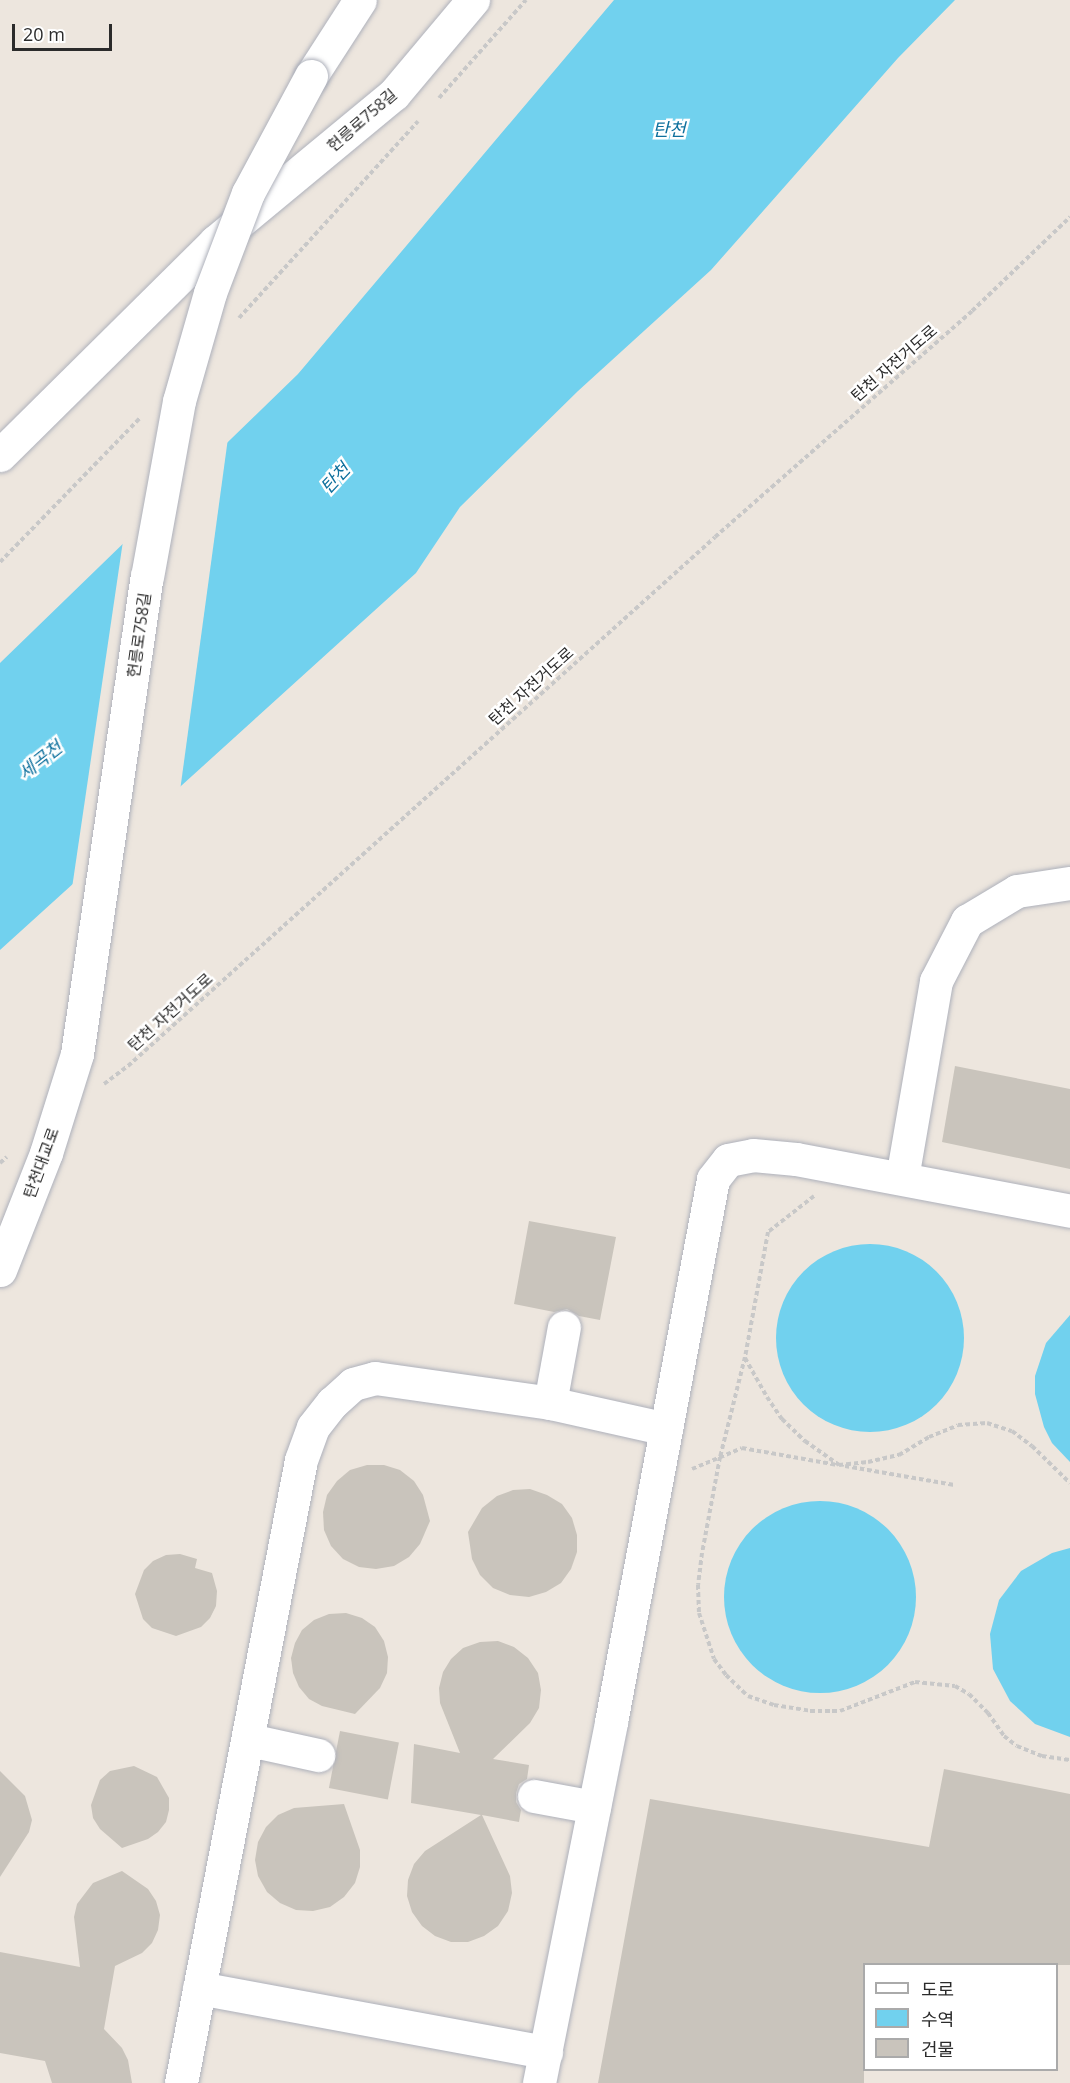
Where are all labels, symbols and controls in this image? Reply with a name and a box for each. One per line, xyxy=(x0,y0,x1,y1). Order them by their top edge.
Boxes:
scale bar xyxy=(15,12,116,50)
text: 20 m xyxy=(23,22,65,46)
street label: 헌릉로758길 xyxy=(323,84,401,156)
water label: 탄천 xyxy=(652,118,686,140)
street label: 탄천 자전거도로 xyxy=(847,321,941,405)
water label: 탄천 xyxy=(316,459,354,497)
street label: 헌릉로758길 xyxy=(123,591,155,679)
street label: 탄천 자전거도로 xyxy=(485,643,577,729)
water label: 세곡천 xyxy=(14,736,66,784)
street label: 탄천 자전거도로 xyxy=(124,969,216,1055)
street label: 탄천대교로 xyxy=(19,1125,63,1201)
legend xyxy=(863,1963,1058,2071)
text: 도로 xyxy=(921,1977,954,2001)
text: 수역 xyxy=(921,2007,954,2031)
text: 건물 xyxy=(921,2037,954,2061)

